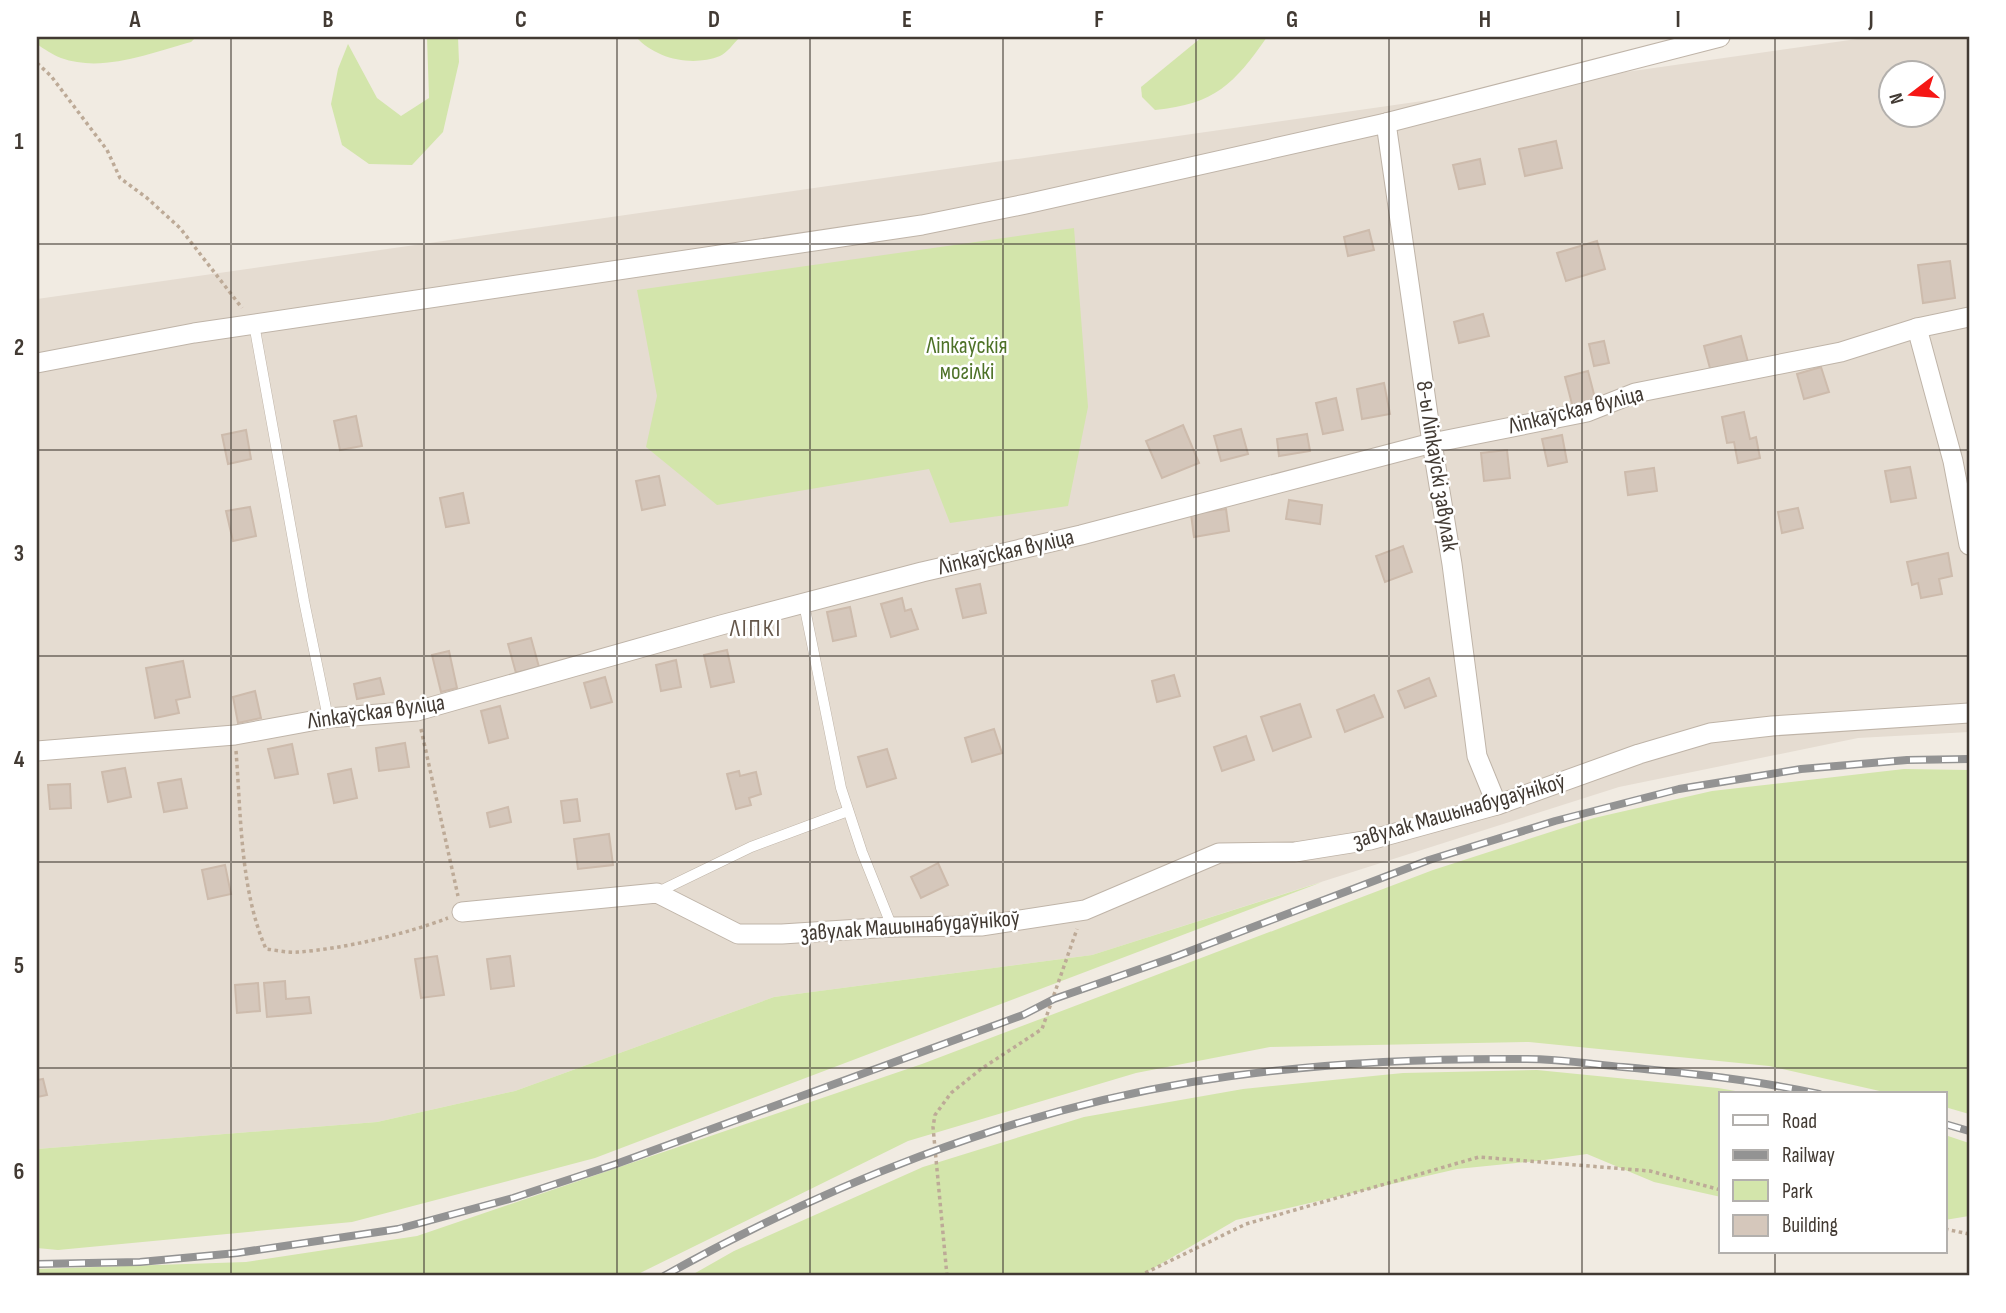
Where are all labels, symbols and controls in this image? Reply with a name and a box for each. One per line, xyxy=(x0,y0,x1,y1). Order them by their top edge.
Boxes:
text: A xyxy=(129,6,142,34)
text: B xyxy=(323,6,334,34)
text: C xyxy=(515,6,527,34)
text: D xyxy=(708,6,720,34)
text: E xyxy=(902,6,912,34)
text: F xyxy=(1094,6,1104,34)
text: G xyxy=(1286,6,1298,34)
text: H xyxy=(1479,6,1491,34)
text: I xyxy=(1675,6,1681,34)
text: J xyxy=(1867,6,1874,34)
north arrow xyxy=(1876,60,1946,130)
text: N xyxy=(1885,90,1910,106)
text: 1 xyxy=(14,128,24,156)
park label: Ліпкаўскія могілкі xyxy=(925,332,1008,386)
text: 2 xyxy=(14,334,24,362)
street label: 8-ы Ліпкаўскі завулак xyxy=(1410,379,1464,554)
street label: Ліпкаўская вуліца xyxy=(1504,380,1647,441)
street label: Ліпкаўская вуліца xyxy=(934,523,1077,581)
text: 3 xyxy=(14,540,24,568)
district label: ЛІПКІ xyxy=(729,614,782,643)
street label: Ліпкаўская вуліца xyxy=(304,688,447,736)
text: 4 xyxy=(14,746,25,774)
street label: завулак Машынабудаўнікоў xyxy=(1350,767,1569,855)
street label: завулак Машынабудаўнікоў xyxy=(800,904,1021,948)
text: 5 xyxy=(14,952,24,980)
legend xyxy=(1719,1092,1946,1254)
text: Road xyxy=(1782,1109,1817,1134)
text: Railway xyxy=(1782,1143,1835,1168)
text: 6 xyxy=(14,1158,24,1186)
text: Park xyxy=(1782,1179,1813,1204)
text: Building xyxy=(1782,1213,1838,1238)

